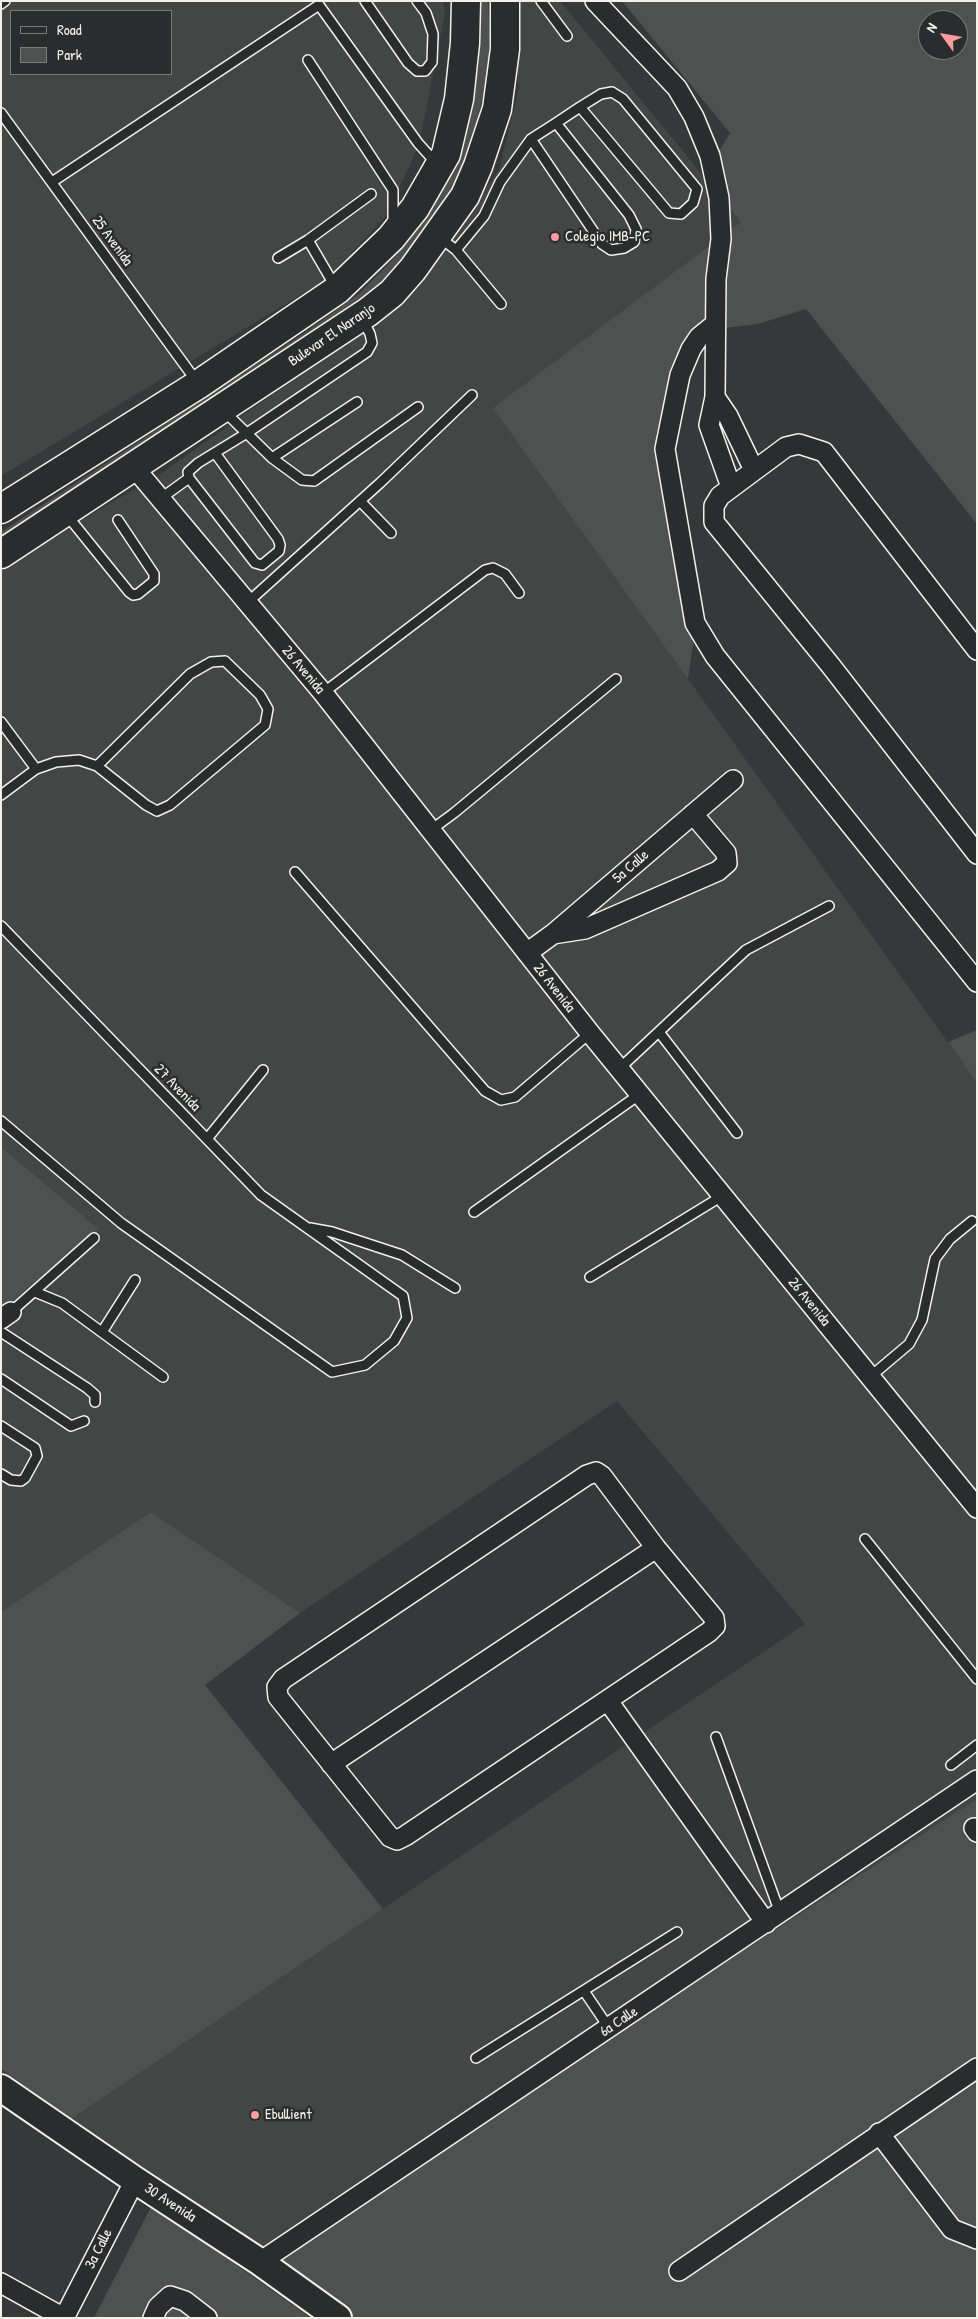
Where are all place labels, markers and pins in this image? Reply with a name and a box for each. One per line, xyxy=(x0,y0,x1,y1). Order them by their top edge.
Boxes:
place label: Colegio IMB-PC xyxy=(565,228,650,246)
marker: Colegio IMB-PC xyxy=(549,231,561,243)
place label: Ebullient xyxy=(265,2106,312,2124)
marker: Ebullient xyxy=(249,2109,261,2121)

